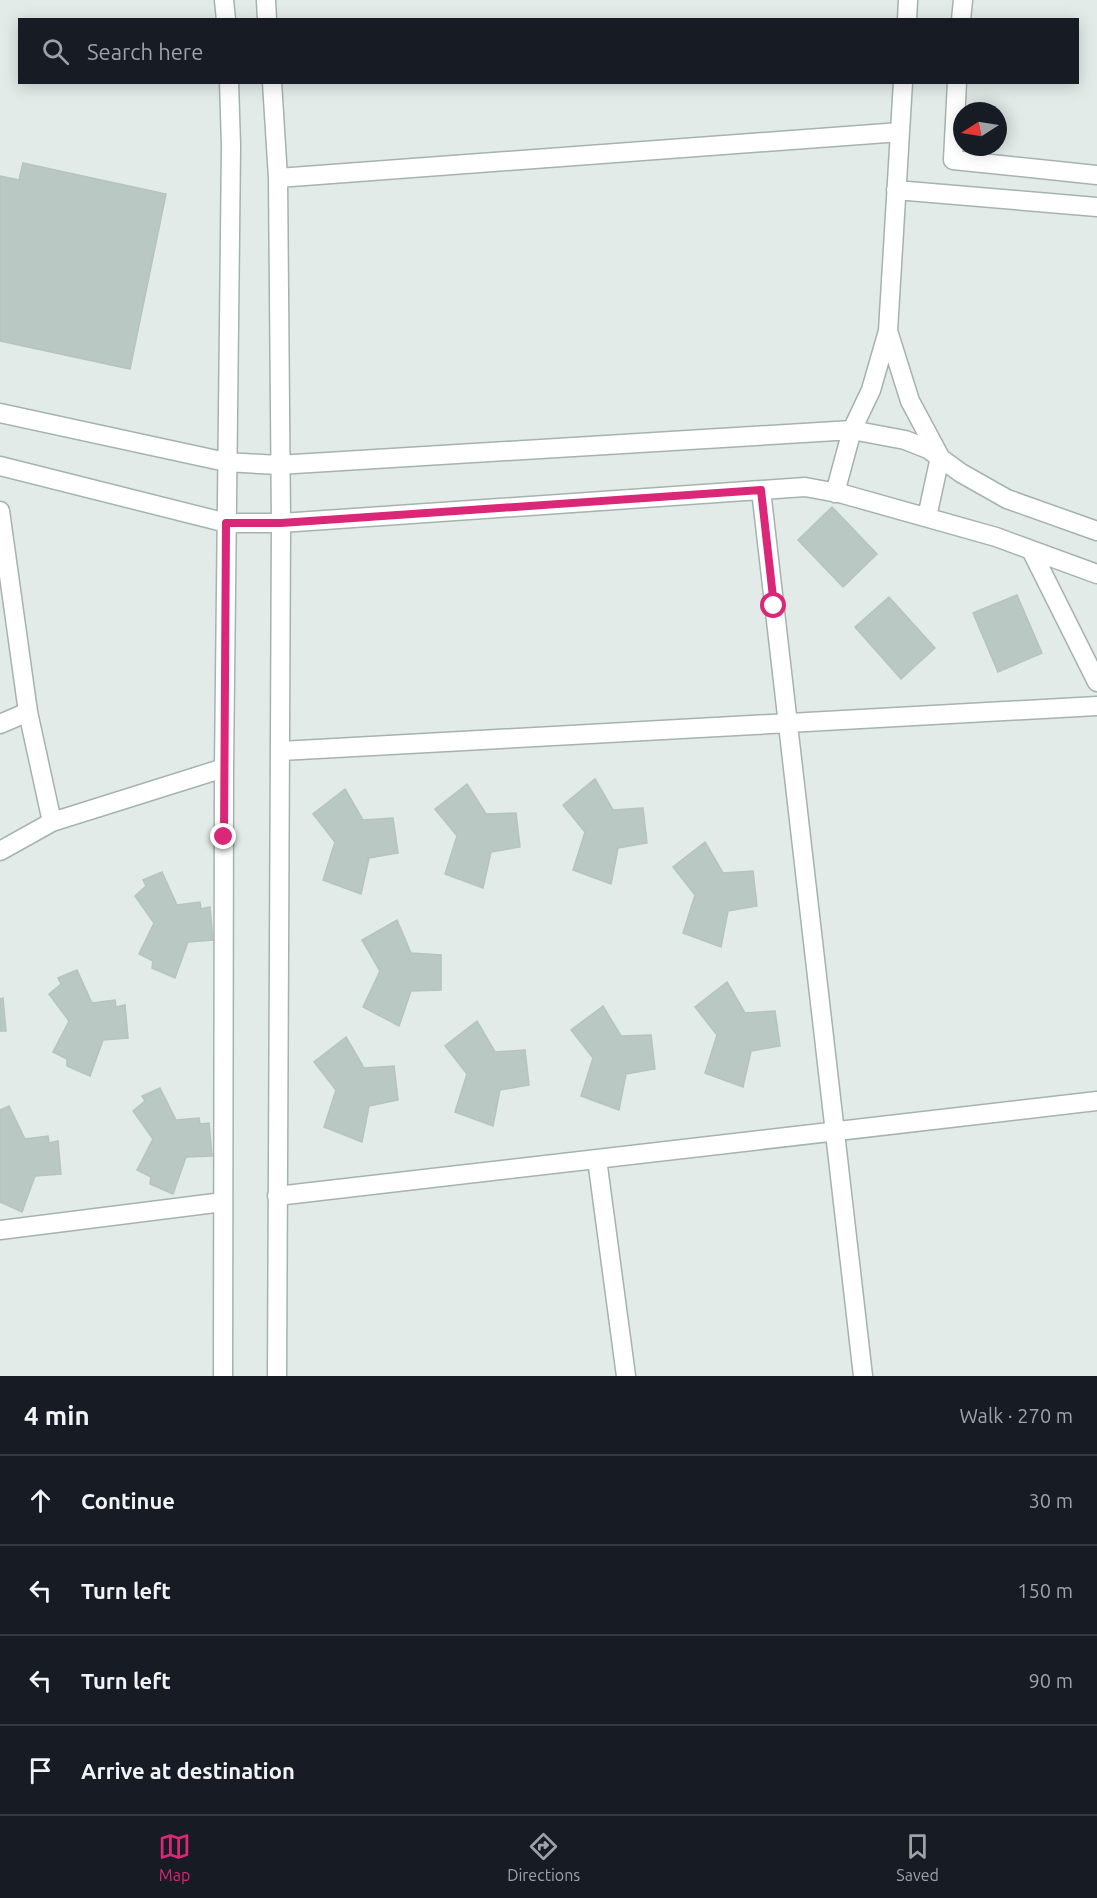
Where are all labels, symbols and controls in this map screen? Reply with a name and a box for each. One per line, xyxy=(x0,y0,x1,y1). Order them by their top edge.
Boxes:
search box xyxy=(18,18,1079,84)
icon: search xyxy=(39,35,72,68)
text: Search here xyxy=(87,39,203,64)
north arrow xyxy=(953,102,1007,156)
route start xyxy=(760,592,786,618)
route end xyxy=(210,823,236,849)
text: 4 min xyxy=(24,1401,90,1430)
text: Walk · 270 m xyxy=(960,1404,1073,1427)
icon: ahead xyxy=(24,1484,57,1517)
text: Continue xyxy=(81,1488,175,1513)
text: 30 m xyxy=(1029,1489,1073,1512)
icon: left xyxy=(24,1574,57,1607)
text: Turn left xyxy=(81,1578,171,1603)
text: 150 m xyxy=(1017,1579,1073,1602)
icon: left xyxy=(24,1664,57,1697)
text: Turn left xyxy=(81,1668,171,1693)
text: 90 m xyxy=(1029,1669,1073,1692)
icon: arrive xyxy=(24,1754,57,1787)
text: Arrive at destination xyxy=(81,1758,295,1783)
tab: Map xyxy=(158,1830,191,1884)
tab: Directions xyxy=(507,1830,580,1884)
tab: Saved xyxy=(896,1830,939,1884)

